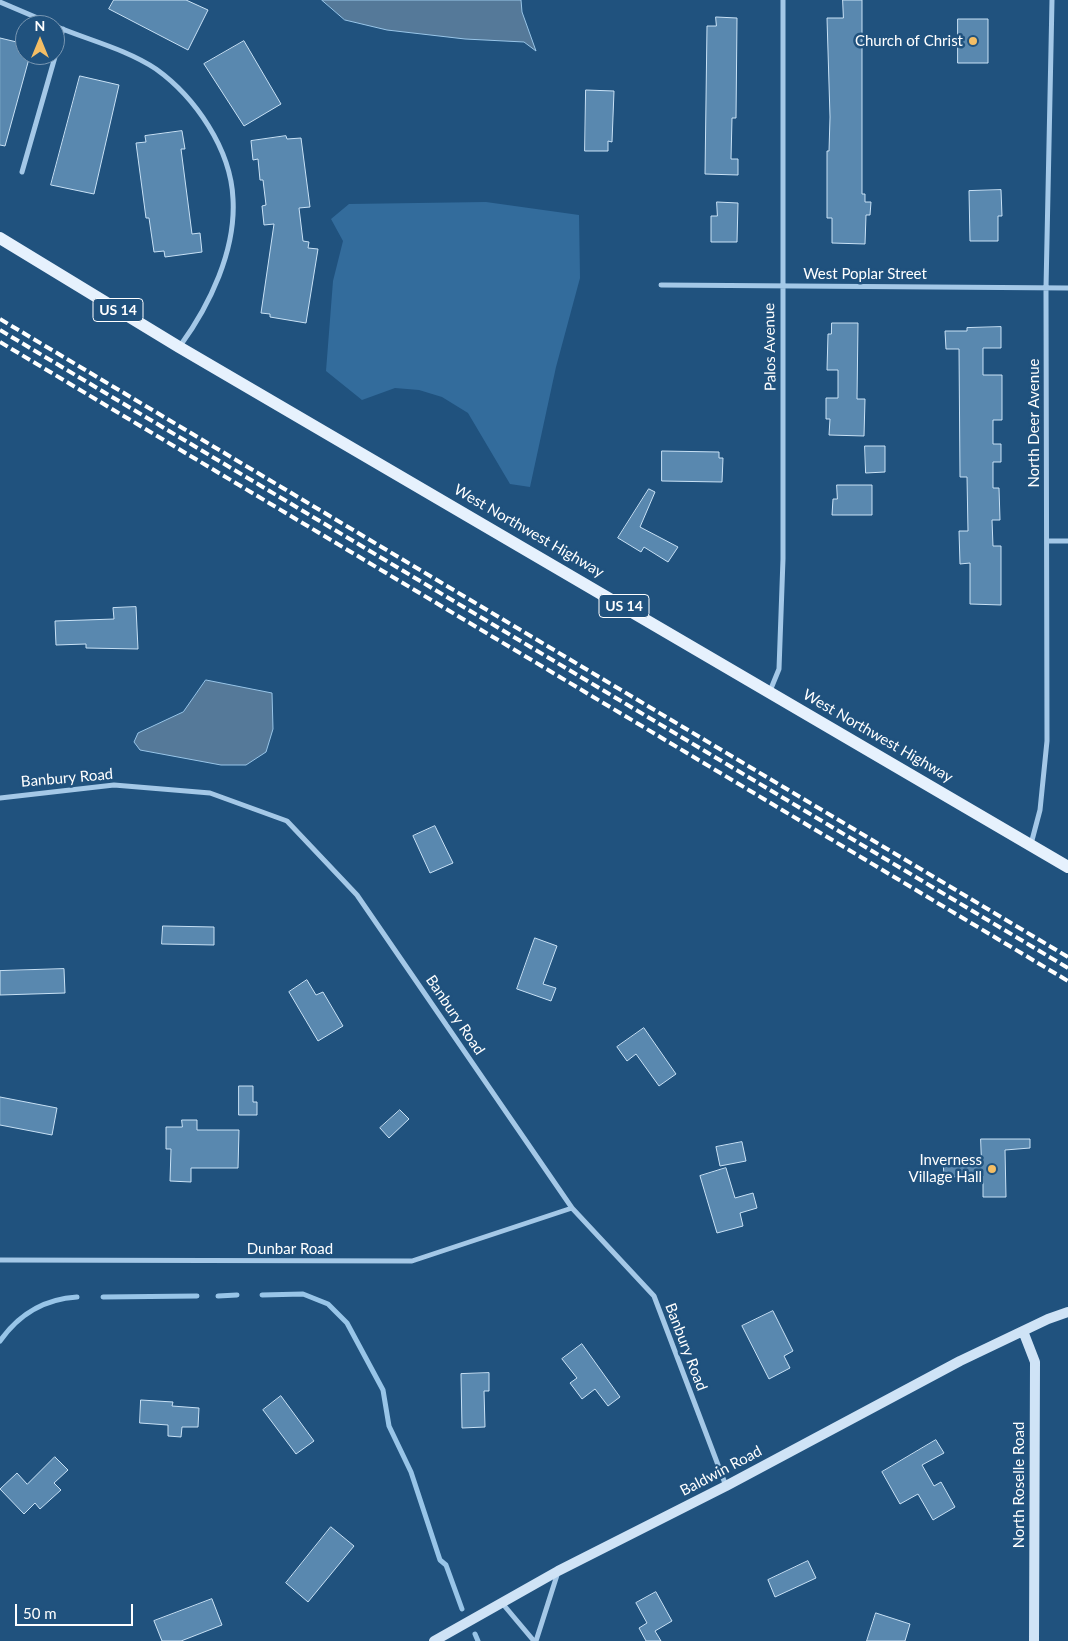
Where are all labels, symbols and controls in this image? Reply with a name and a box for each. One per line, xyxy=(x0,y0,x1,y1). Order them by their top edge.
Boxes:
north arrow xyxy=(15,15,65,65)
text: N xyxy=(35,17,45,34)
place label: Church of Christ xyxy=(855,32,963,50)
marker: Church of Christ xyxy=(967,35,979,47)
street label: West Poplar Street xyxy=(803,265,927,283)
road number: US 14 xyxy=(93,298,143,322)
street label: Palos Avenue xyxy=(760,303,780,391)
street label: North Deer Avenue xyxy=(1025,359,1043,487)
street label: West Northwest Highway xyxy=(451,481,607,581)
road number: US 14 xyxy=(599,594,649,618)
street label: West Northwest Highway xyxy=(800,686,956,786)
street label: Banbury Road xyxy=(20,765,114,791)
street label: Banbury Road xyxy=(422,972,488,1058)
place label: Inverness Village Hall xyxy=(909,1151,982,1186)
marker: Inverness Village Hall xyxy=(986,1163,998,1175)
street label: Dunbar Road xyxy=(247,1240,333,1258)
street label: Banbury Road xyxy=(661,1301,711,1393)
street label: North Roselle Road xyxy=(1010,1422,1028,1548)
street label: Baldwin Road xyxy=(677,1442,765,1500)
scale bar xyxy=(18,1594,135,1626)
text: 50 m xyxy=(23,1604,57,1622)

